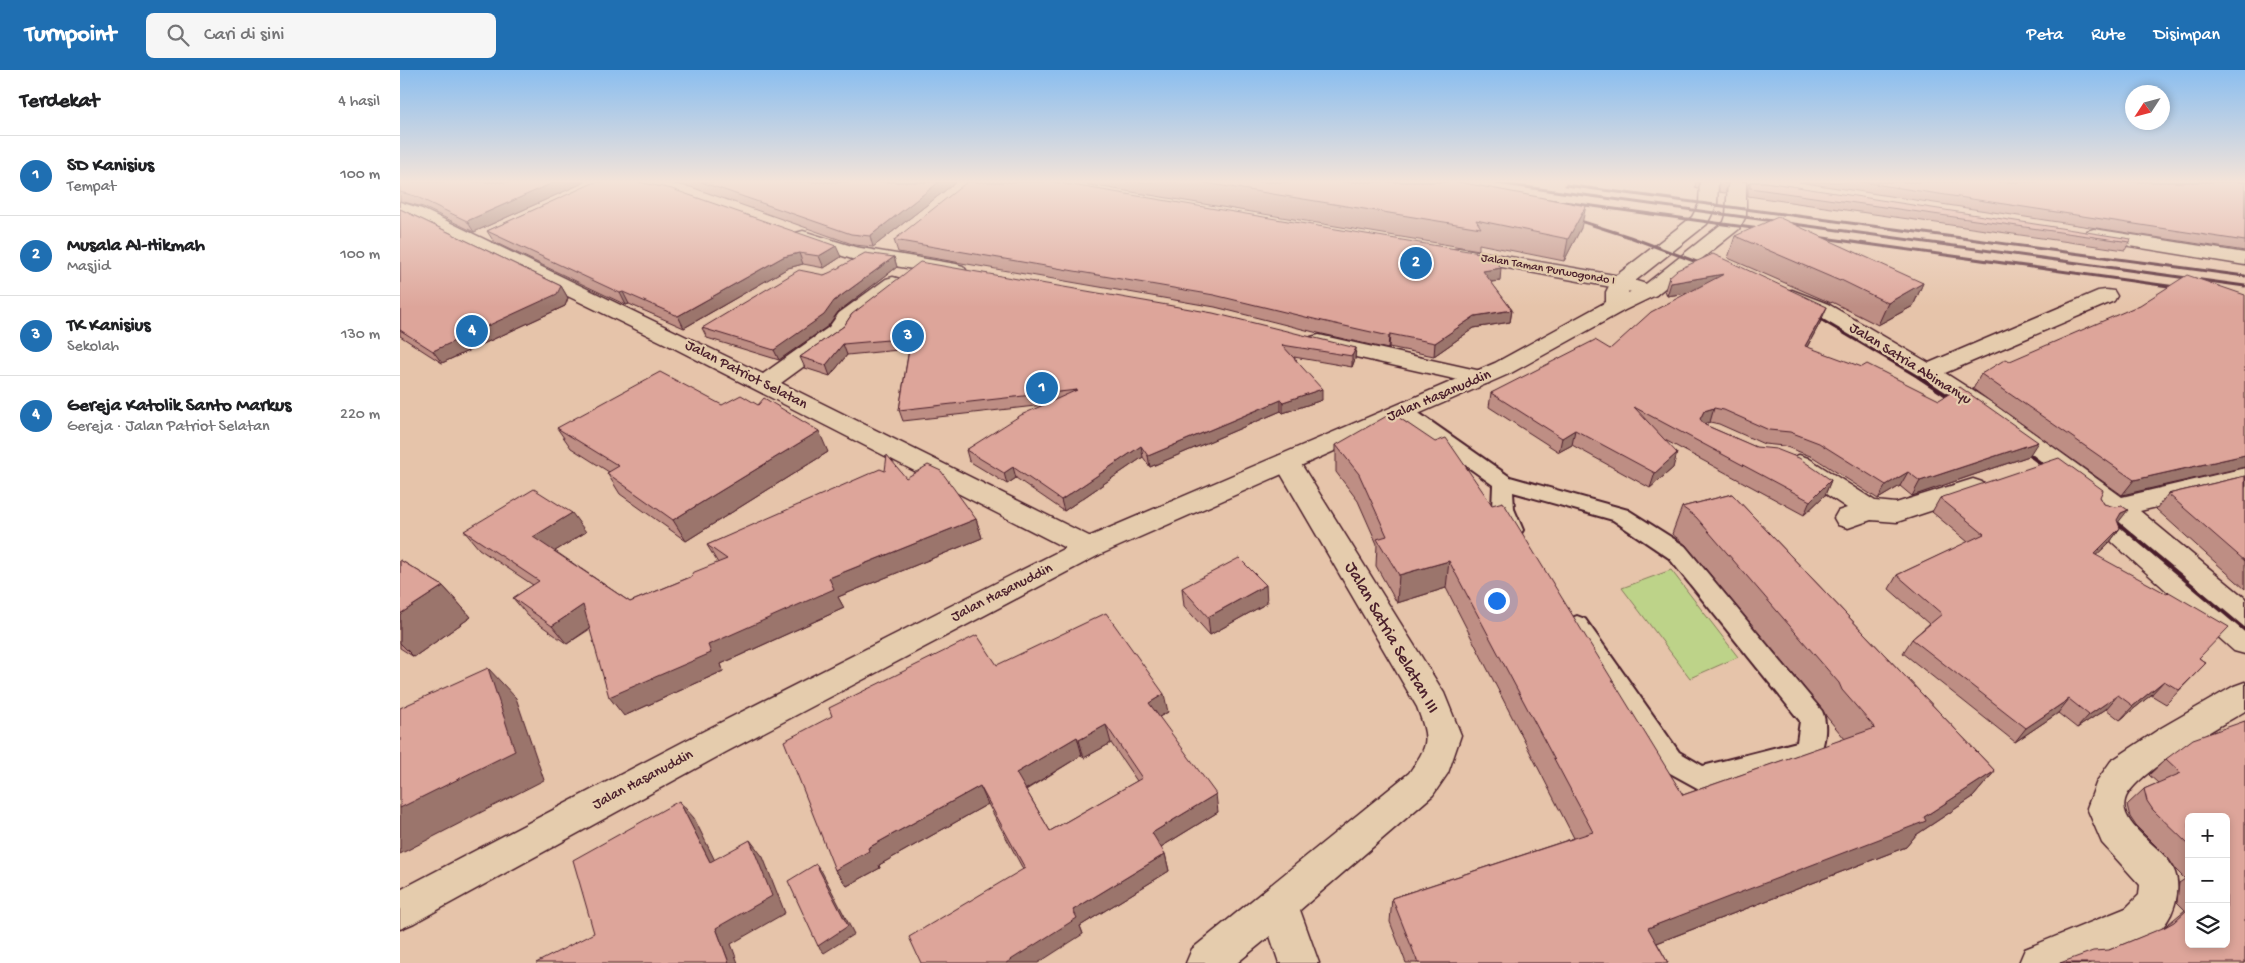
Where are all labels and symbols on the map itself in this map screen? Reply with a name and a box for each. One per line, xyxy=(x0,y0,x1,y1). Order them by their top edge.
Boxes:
north arrow xyxy=(2125,85,2170,130)
pin: 2 xyxy=(1400,244,1432,282)
street label: Jalan Taman Purwogondo I xyxy=(1480,251,1616,289)
pin: 4 xyxy=(456,312,488,350)
pin: 3 xyxy=(892,317,924,355)
street label: Jalan Satria Abimanyu xyxy=(1845,319,1975,409)
street label: Jalan Patriot Selatan xyxy=(682,336,810,414)
street label: Jalan Hasanuddin xyxy=(1384,366,1494,426)
pin: 1 xyxy=(1026,369,1058,407)
street label: Jalan Satria Selatan III xyxy=(1339,559,1443,717)
street label: Jalan Hasanuddin xyxy=(948,560,1056,626)
your location xyxy=(1484,588,1510,614)
street label: Jalan Hasanuddin xyxy=(590,746,696,814)

